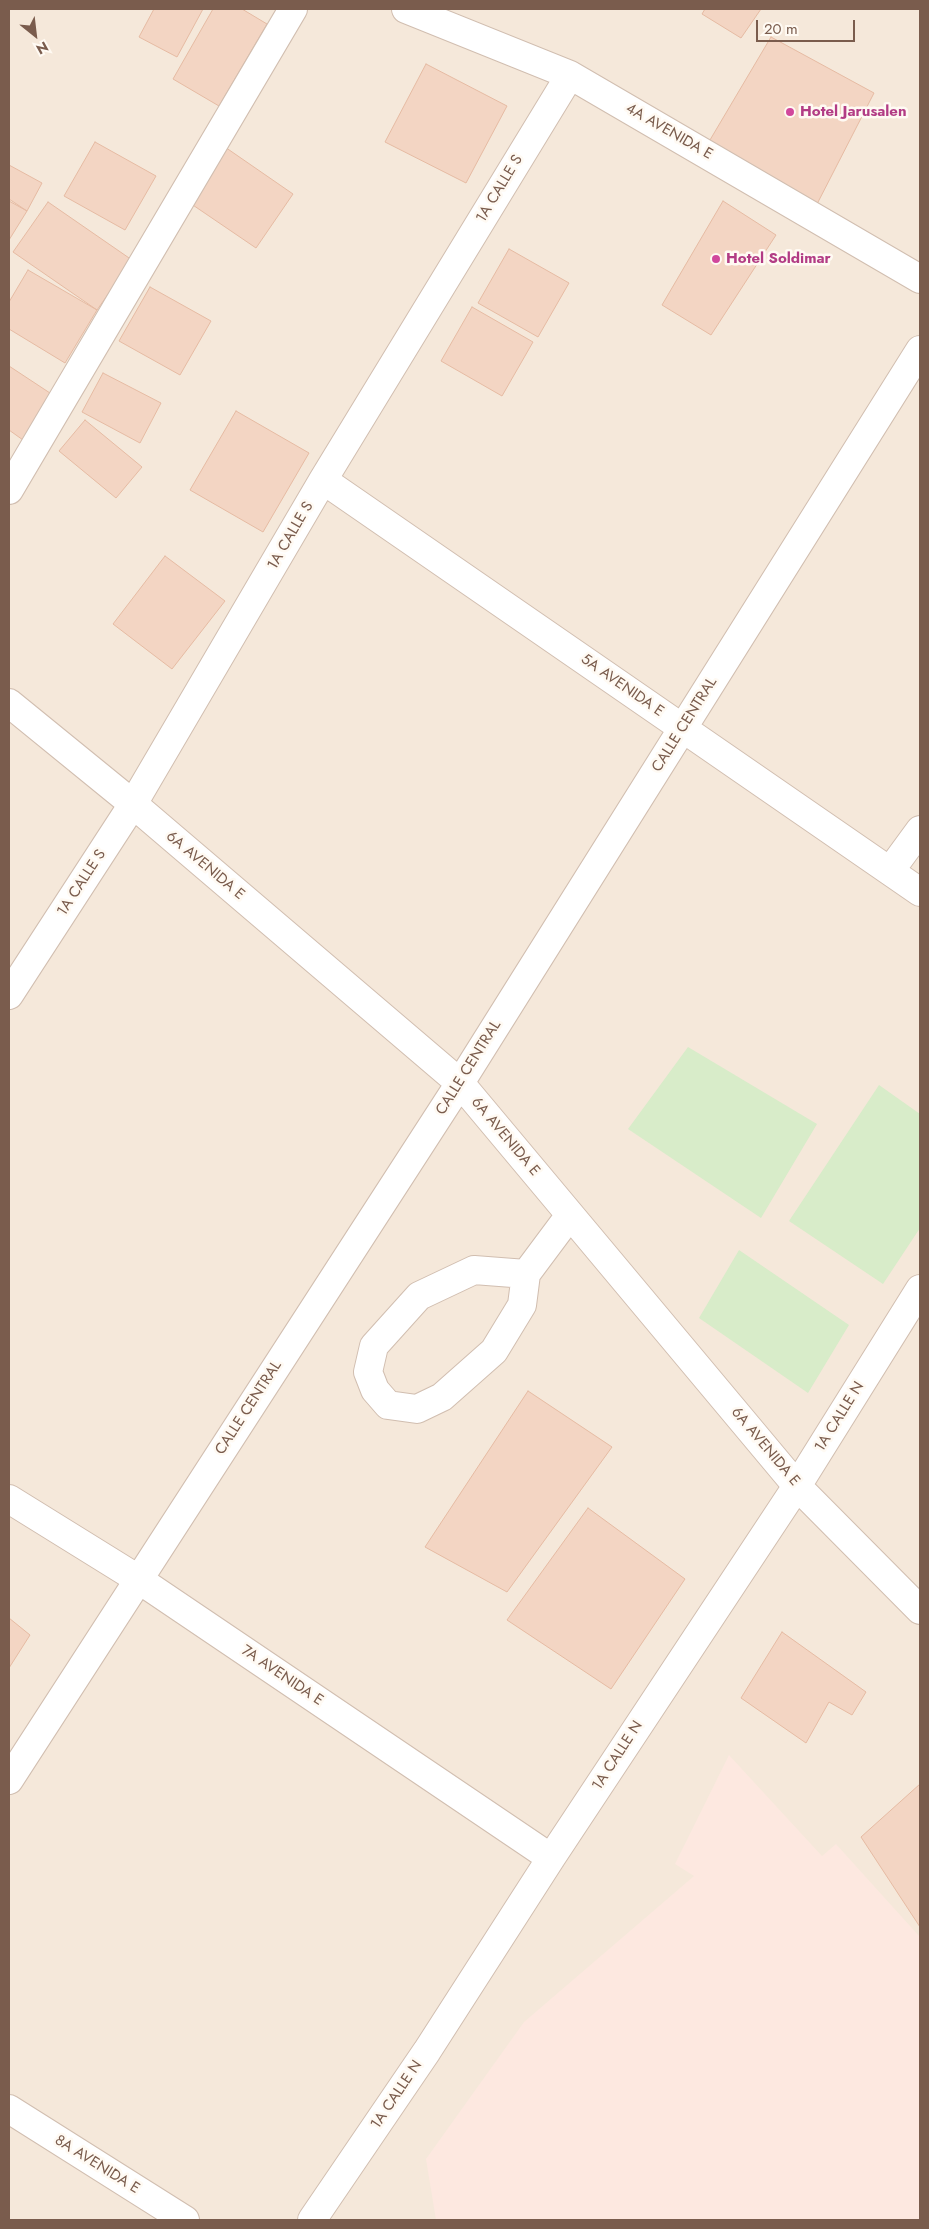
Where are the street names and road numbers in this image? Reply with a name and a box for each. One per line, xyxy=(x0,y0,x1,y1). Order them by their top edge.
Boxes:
street label: 4A AVENIDA E xyxy=(622,100,716,164)
street label: 1A CALLE S xyxy=(473,152,527,226)
street label: 1A CALLE S xyxy=(264,499,318,573)
street label: 5A AVENIDA E xyxy=(577,651,667,721)
street label: CALLE CENTRAL xyxy=(649,674,721,776)
street label: 6A AVENIDA E xyxy=(162,828,248,904)
street label: 1A CALLE S xyxy=(54,846,110,920)
street label: CALLE CENTRAL xyxy=(433,1017,505,1119)
street label: 6A AVENIDA E xyxy=(467,1094,543,1180)
street label: CALLE CENTRAL xyxy=(212,1358,286,1458)
street label: 1A CALLE N xyxy=(811,1379,869,1455)
street label: 6A AVENIDA E xyxy=(727,1404,803,1490)
street label: 7A AVENIDA E xyxy=(238,1642,326,1710)
street label: 1A CALLE N xyxy=(589,1718,647,1794)
street label: 1A CALLE N xyxy=(367,2057,427,2133)
street label: 8A AVENIDA E xyxy=(51,2132,143,2198)

